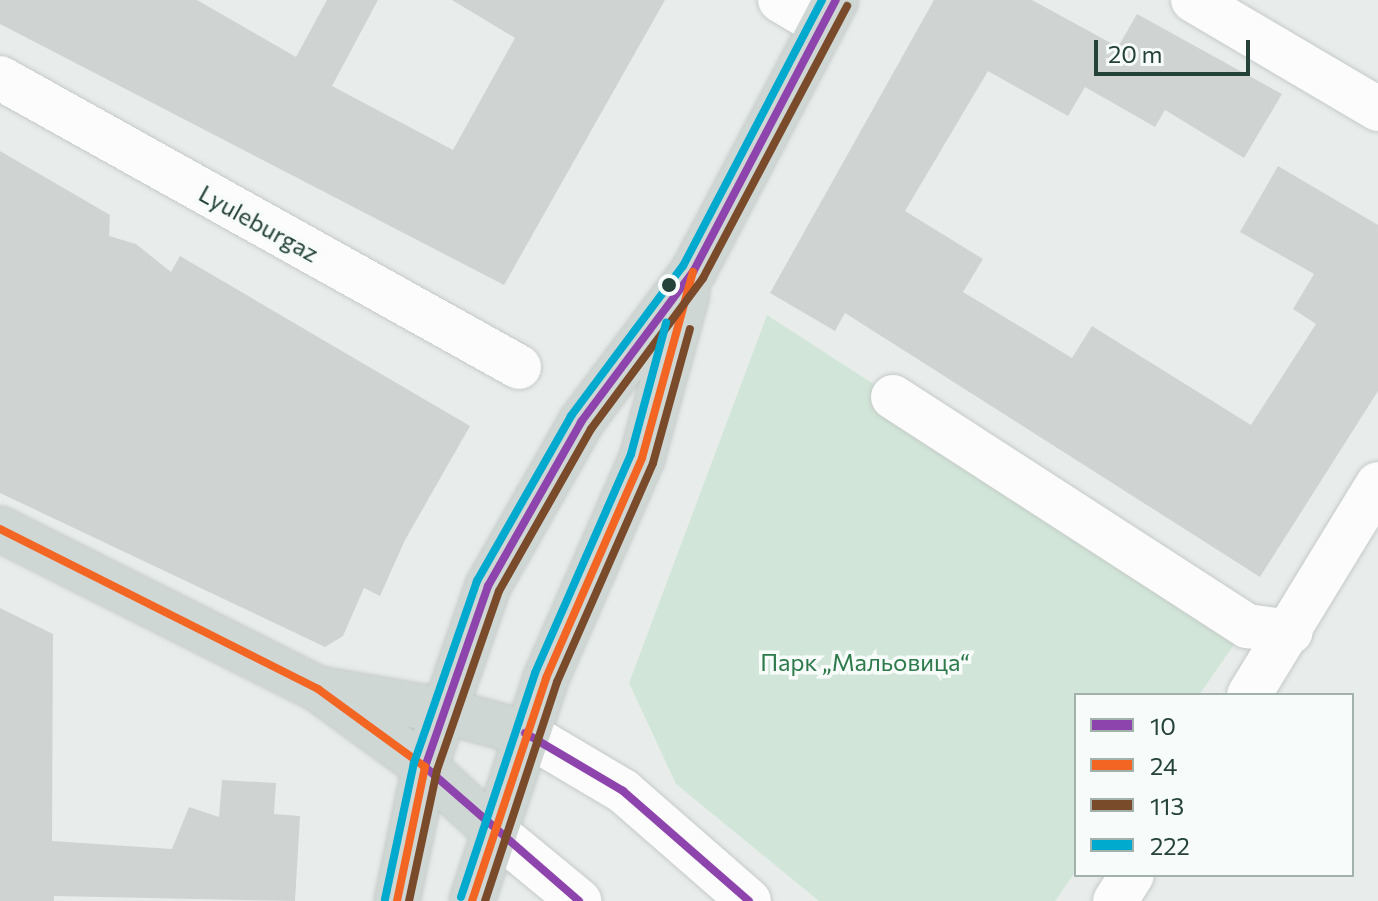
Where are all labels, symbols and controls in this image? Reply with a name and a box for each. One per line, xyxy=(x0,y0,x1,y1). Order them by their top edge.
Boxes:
scale bar xyxy=(1098,24,1254,74)
text: 20 m xyxy=(1108,39,1162,68)
street label: Lyuleburgaz xyxy=(194,178,324,268)
unlabelled marker xyxy=(661,277,677,293)
park label: Парк „Мальовица“ xyxy=(760,648,970,676)
legend xyxy=(1074,693,1354,877)
text: 10 xyxy=(1150,711,1176,740)
text: 24 xyxy=(1150,751,1177,780)
text: 113 xyxy=(1150,791,1184,820)
text: 222 xyxy=(1150,831,1190,860)

